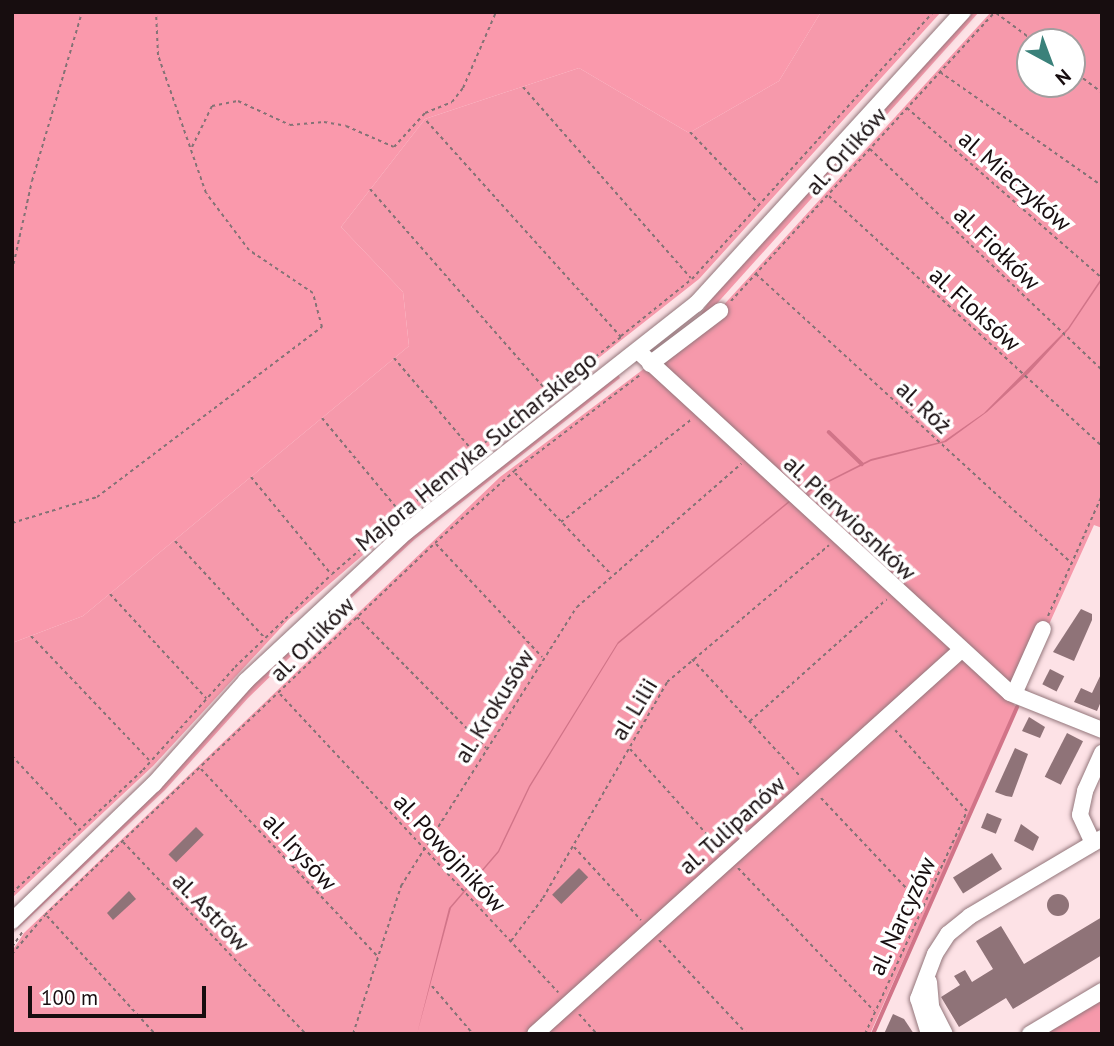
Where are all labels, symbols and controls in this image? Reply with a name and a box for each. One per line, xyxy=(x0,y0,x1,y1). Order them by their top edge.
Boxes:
north arrow xyxy=(1016,28,1086,98)
text: N xyxy=(1051,64,1076,90)
street label: al. Orlików xyxy=(799,101,893,201)
street label: al. Mieczyków xyxy=(952,124,1078,238)
street label: al. Fiołków xyxy=(947,199,1047,297)
street label: al. Floksów xyxy=(923,260,1027,358)
street label: Majora Henryka Sucharskiego xyxy=(349,345,603,557)
street label: al. Róż xyxy=(890,374,958,440)
street label: al. Pierwiosnków xyxy=(777,449,923,587)
street label: al. Orlików xyxy=(263,590,361,688)
street label: al. Krokusów xyxy=(447,643,541,769)
street label: al. Lilii xyxy=(604,672,664,746)
street label: al. Tulipanów xyxy=(672,769,792,881)
street label: al. Powojników xyxy=(387,787,513,919)
street label: al. Irysów xyxy=(256,807,344,897)
street label: al. Narcyzów xyxy=(862,852,942,980)
street label: al. Astrów xyxy=(166,866,256,958)
scale bar xyxy=(32,972,210,1016)
text: 100 m xyxy=(41,984,98,1011)

